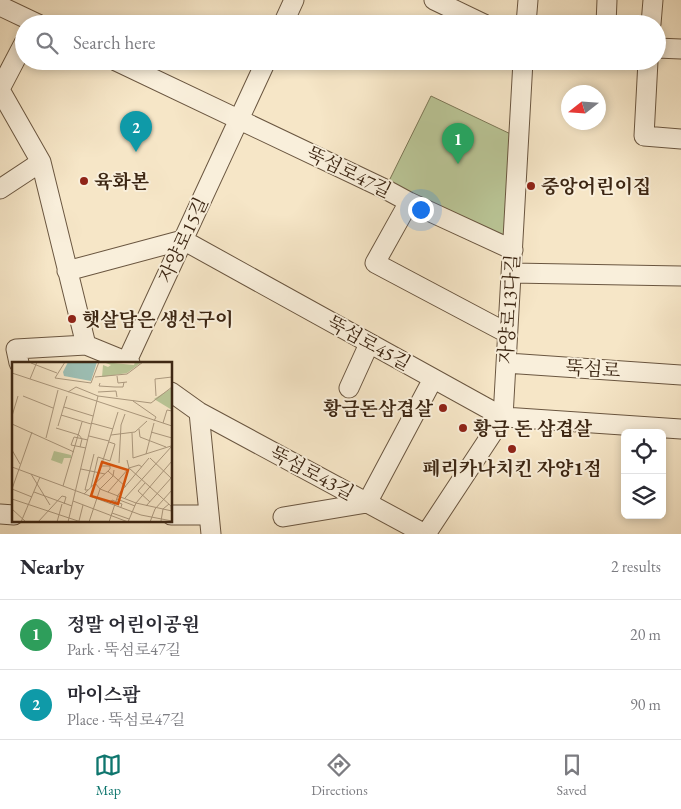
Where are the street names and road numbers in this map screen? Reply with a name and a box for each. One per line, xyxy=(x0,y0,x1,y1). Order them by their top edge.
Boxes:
street label: 뚝섬로47길 xyxy=(302,141,396,203)
street label: 자양로15길 xyxy=(152,193,214,287)
street label: 자양로13다길 xyxy=(493,253,525,365)
street label: 뚝섬로45길 xyxy=(323,310,415,376)
street label: 뚝섬로 xyxy=(565,355,621,383)
street label: 뚝섬로43길 xyxy=(266,440,358,506)

